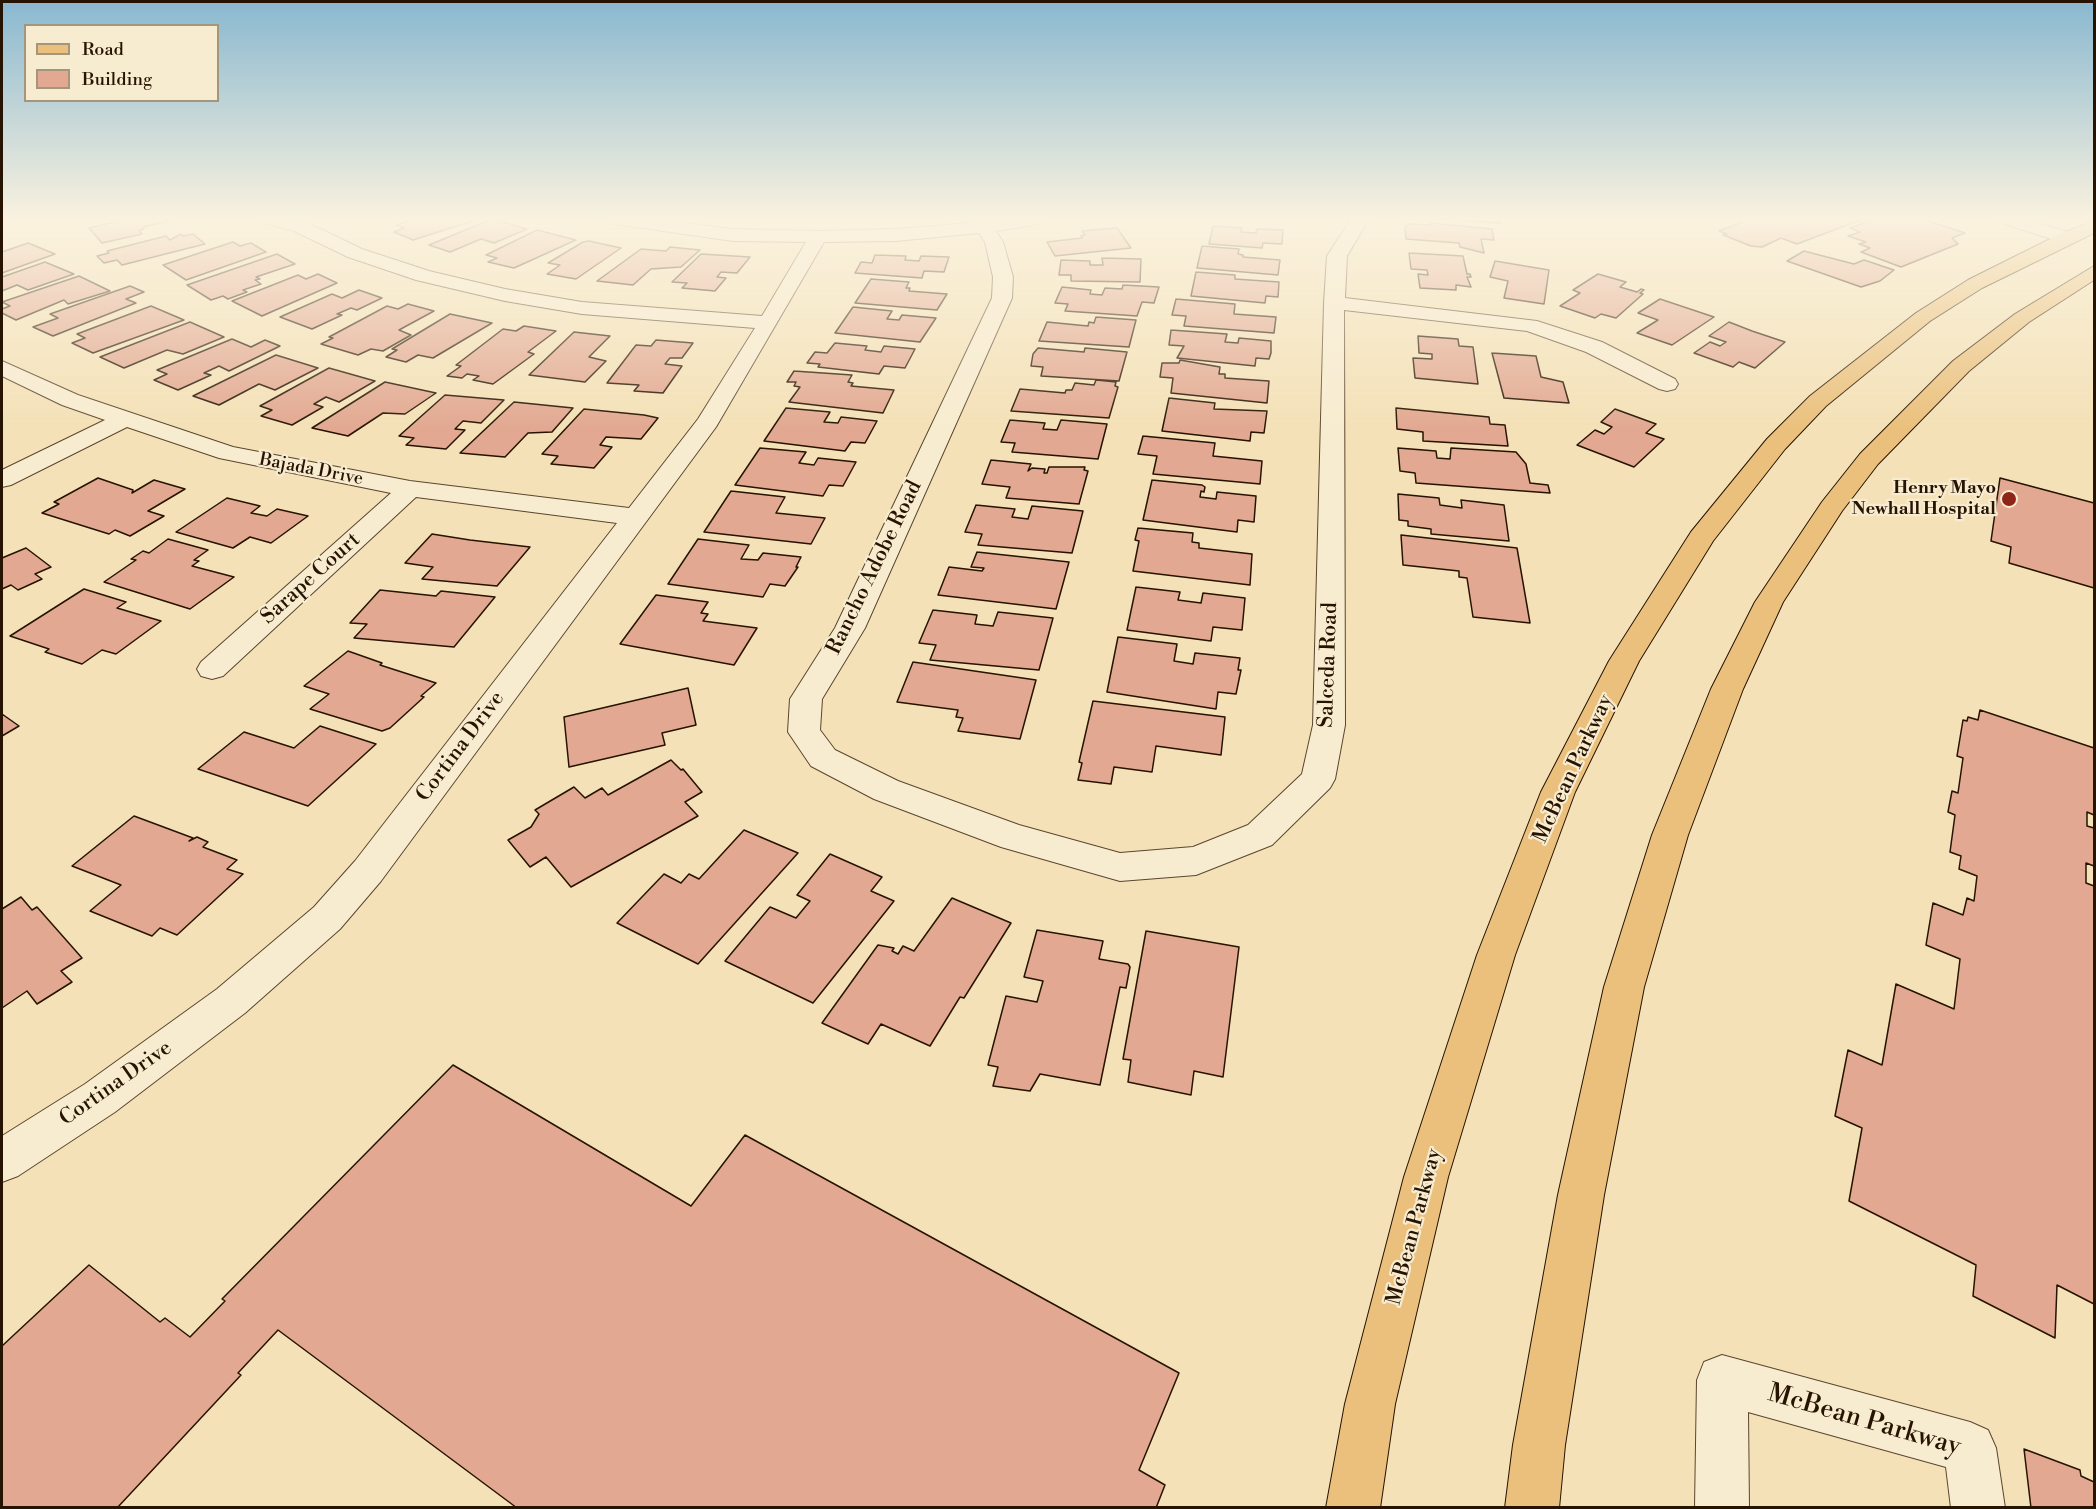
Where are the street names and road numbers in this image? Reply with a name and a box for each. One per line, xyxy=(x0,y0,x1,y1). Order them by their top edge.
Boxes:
street label: Bajada Drive xyxy=(257,449,365,491)
street label: Rancho Adobe Road xyxy=(822,477,928,659)
street label: Sarape Court xyxy=(256,528,366,630)
street label: Salceda Road xyxy=(1314,602,1344,728)
street label: Cortina Drive xyxy=(411,687,511,807)
street label: McBean Parkway xyxy=(1529,691,1619,847)
street label: Cortina Drive xyxy=(55,1036,177,1132)
street label: McBean Parkway xyxy=(1382,1146,1448,1308)
street label: McBean Parkway xyxy=(1764,1379,1964,1463)

